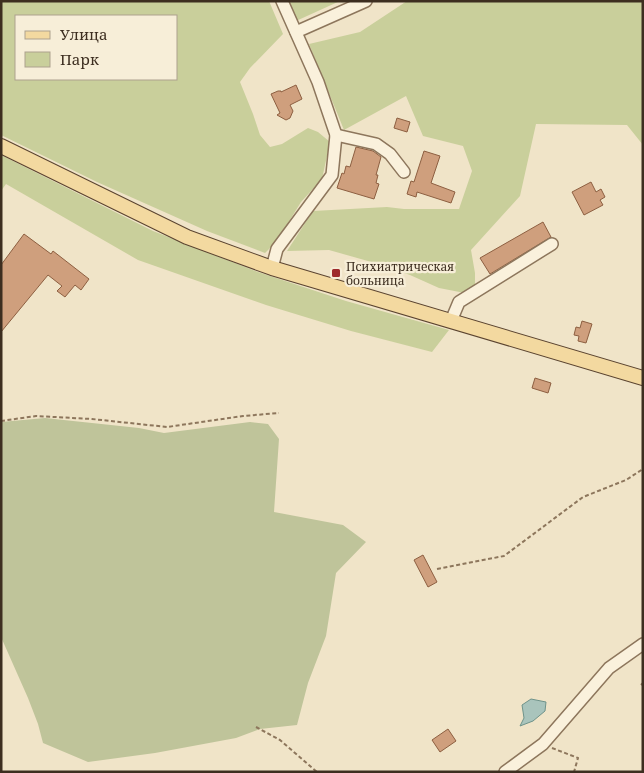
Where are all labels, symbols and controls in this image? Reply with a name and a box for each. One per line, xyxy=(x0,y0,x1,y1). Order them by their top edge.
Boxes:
legend xyxy=(15,15,178,80)
text: Улица xyxy=(60,24,108,44)
text: Парк xyxy=(60,49,99,69)
place label: Психиатрическая больница xyxy=(346,258,454,289)
marker: Психиатрическая больница xyxy=(330,267,342,279)

